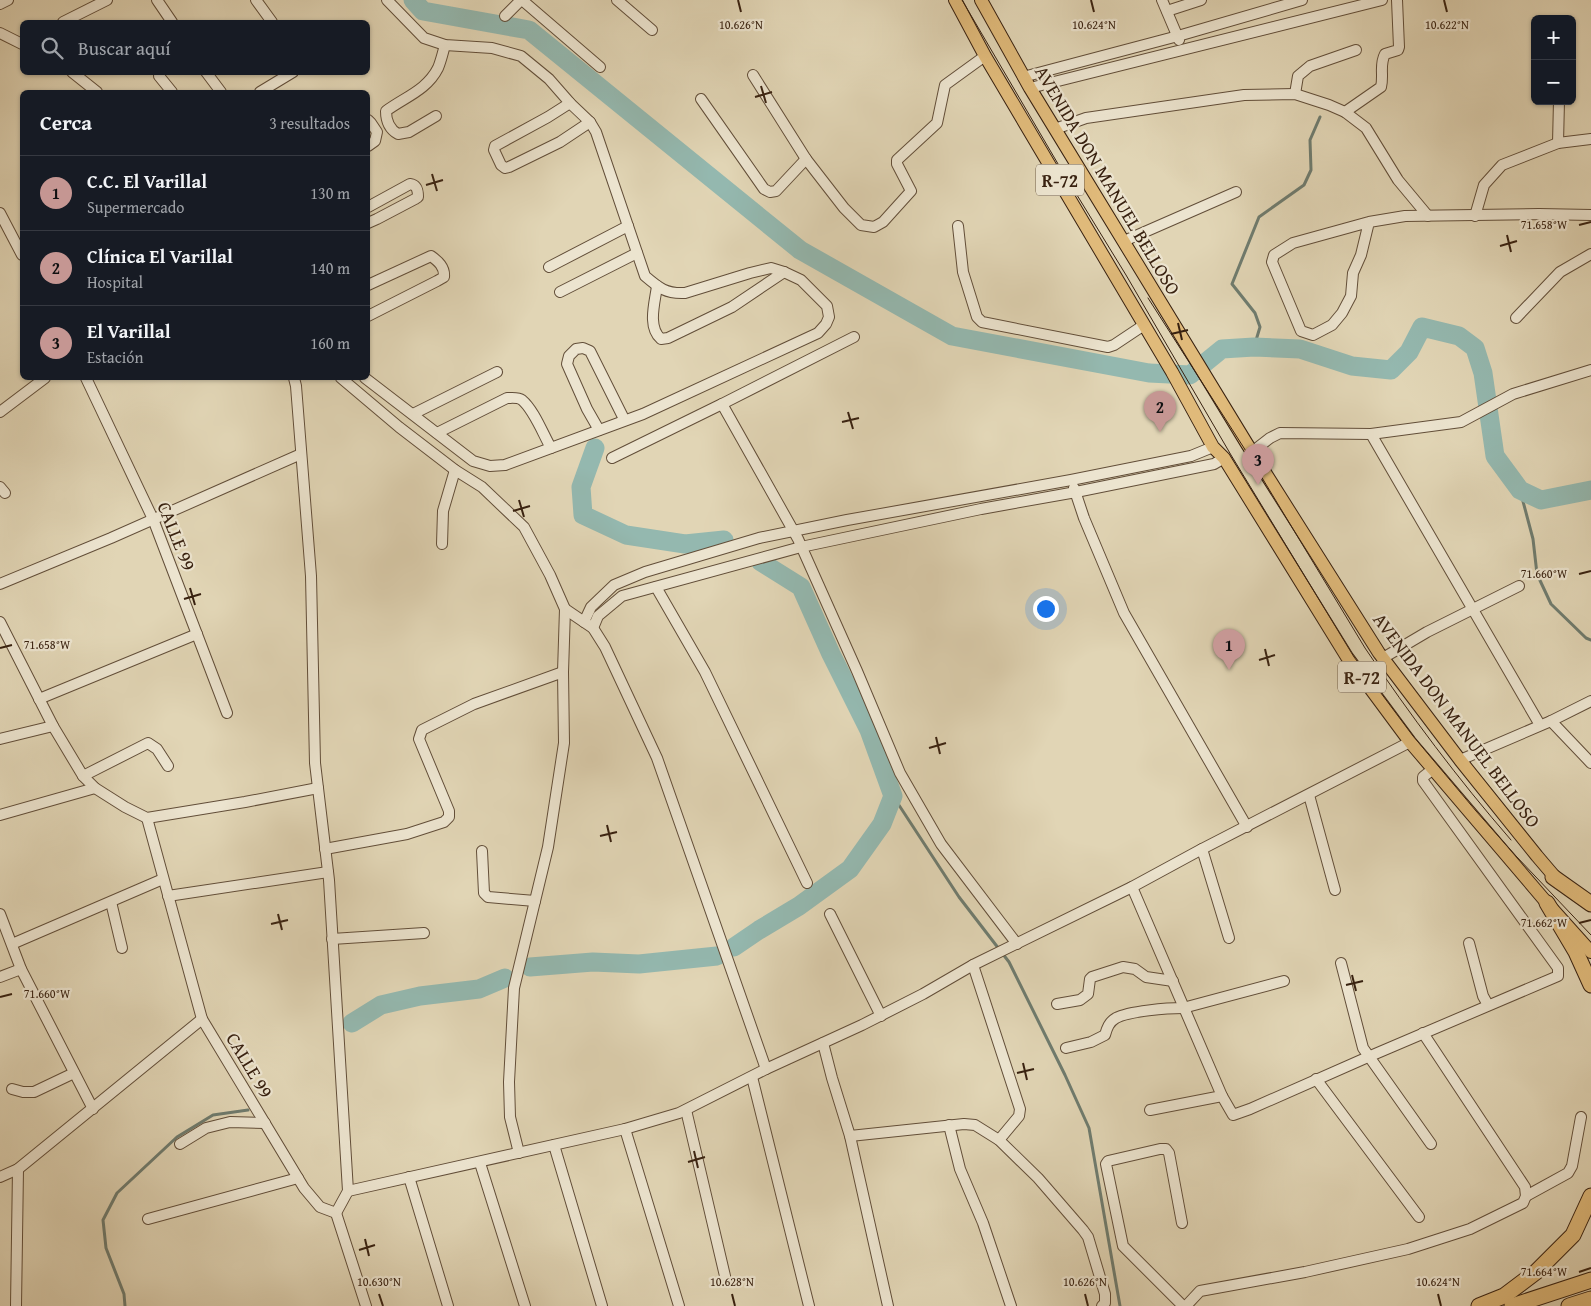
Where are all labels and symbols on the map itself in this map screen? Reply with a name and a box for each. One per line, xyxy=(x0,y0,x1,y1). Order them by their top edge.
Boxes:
text: 10.626°N xyxy=(719,16,763,33)
text: 10.624°N xyxy=(1072,16,1116,33)
text: 10.622°N xyxy=(1425,16,1469,33)
street label: AVENIDA DON MANUEL BELLOSO xyxy=(1028,60,1188,300)
road number: R-72 xyxy=(1036,164,1084,196)
text: 71.658°W xyxy=(1521,216,1568,233)
pin: 2 xyxy=(1144,391,1176,432)
pin: 3 xyxy=(1242,444,1274,485)
street label: CALLE 99 xyxy=(151,497,203,575)
text: 71.660°W xyxy=(1521,565,1568,582)
your location xyxy=(1033,596,1059,622)
street label: AVENIDA DON MANUEL BELLOSO xyxy=(1367,607,1547,833)
pin: 1 xyxy=(1213,629,1245,670)
text: 71.658°W xyxy=(24,636,71,653)
road number: R-72 xyxy=(1338,662,1386,692)
text: 71.662°W xyxy=(1521,914,1568,931)
text: 71.660°W xyxy=(24,985,71,1002)
street label: CALLE 99 xyxy=(219,1027,281,1103)
text: 71.664°W xyxy=(1521,1263,1568,1280)
text: 10.630°N xyxy=(357,1273,401,1290)
text: 10.628°N xyxy=(710,1273,754,1290)
text: 10.626°N xyxy=(1063,1273,1107,1290)
text: 10.624°N xyxy=(1416,1273,1460,1290)

